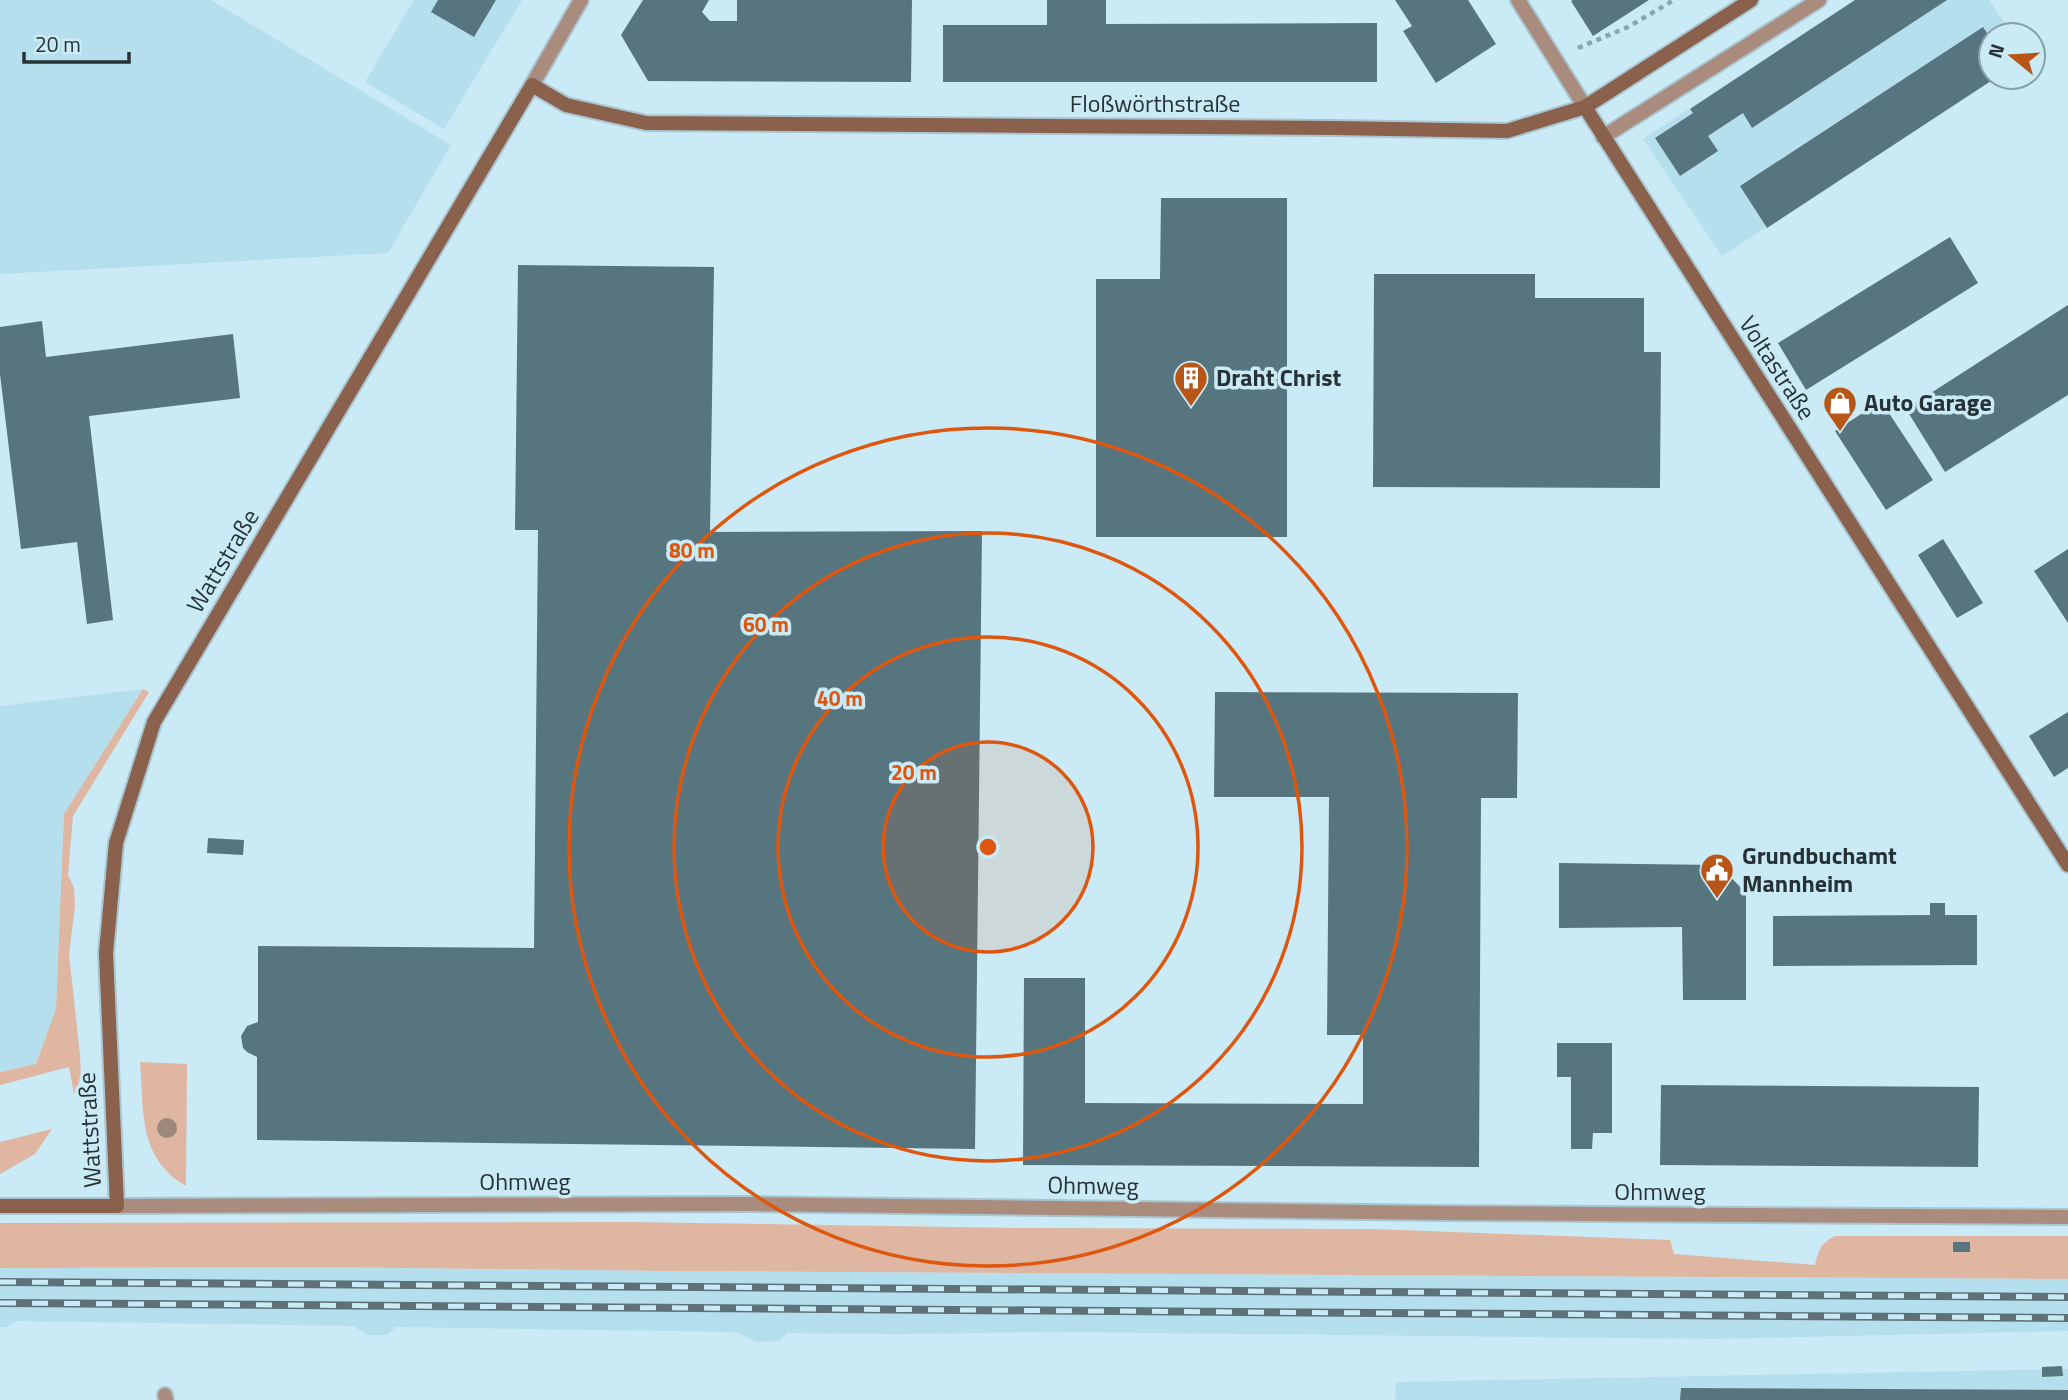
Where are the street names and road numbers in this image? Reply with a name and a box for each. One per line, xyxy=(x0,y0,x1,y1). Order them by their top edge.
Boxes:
street label: Floßwörthstraße xyxy=(1070,85,1240,121)
street label: Voltastraße xyxy=(1731,308,1825,427)
street label: Wattstraße xyxy=(177,502,267,619)
street label: Wattstraße xyxy=(68,1071,110,1189)
street label: Ohmweg xyxy=(479,1163,571,1199)
street label: Ohmweg xyxy=(1047,1166,1139,1204)
street label: Ohmweg xyxy=(1614,1173,1706,1209)

